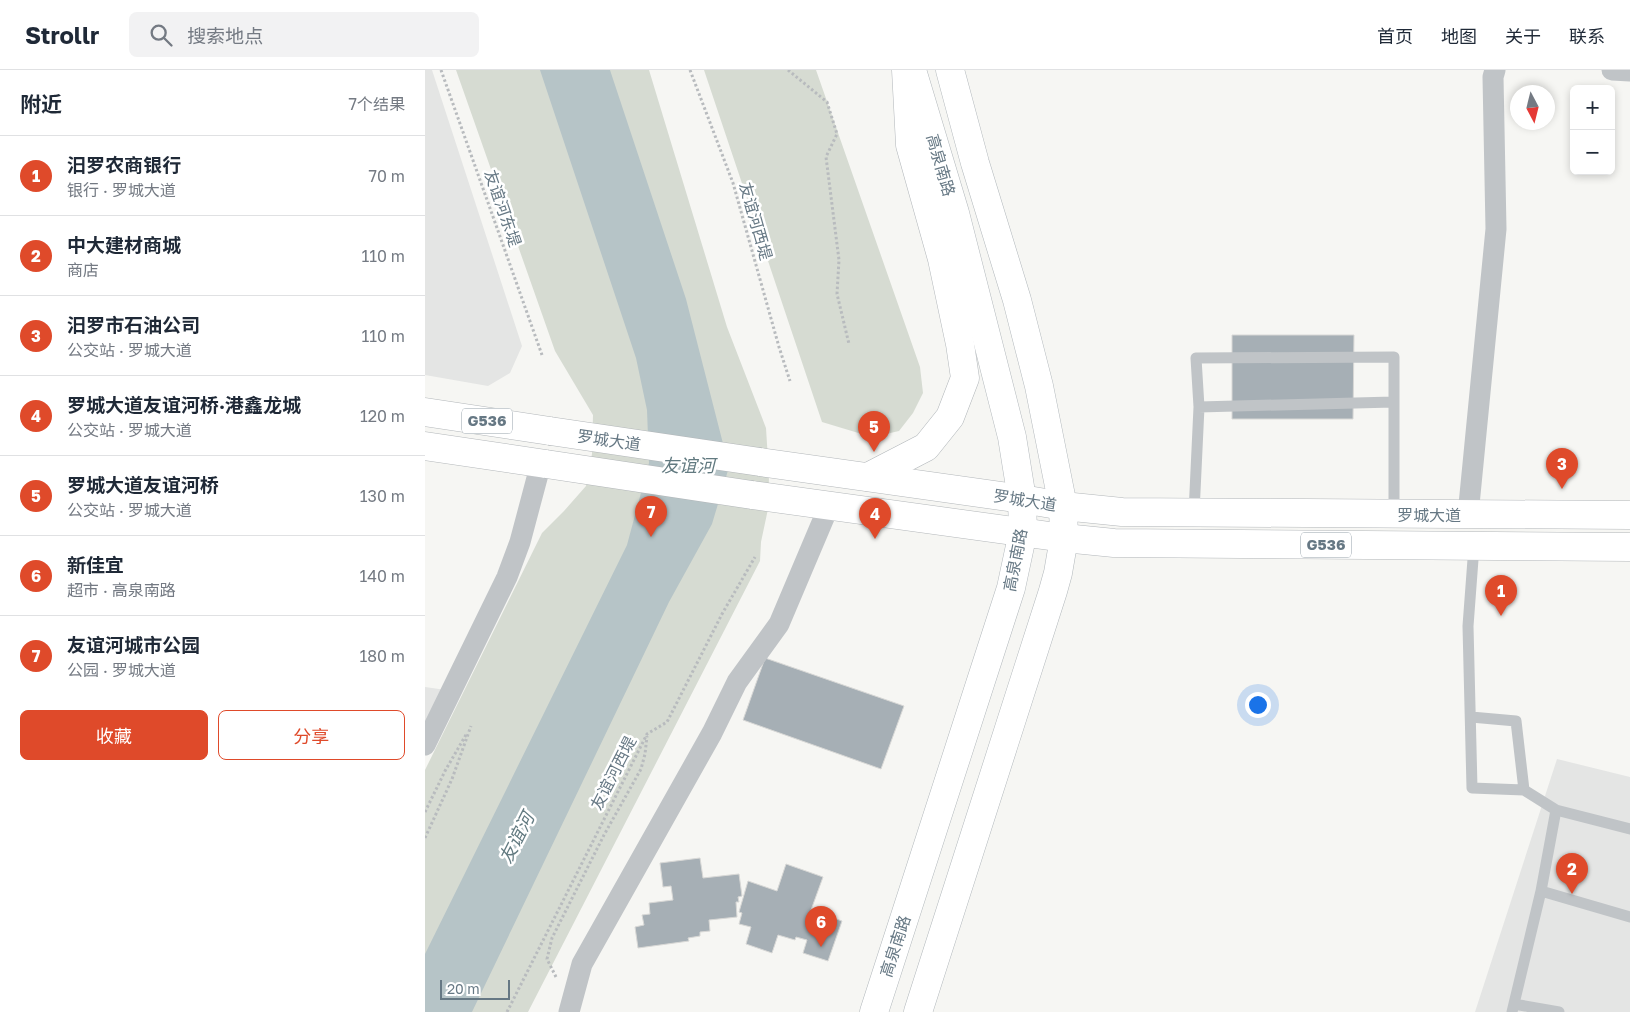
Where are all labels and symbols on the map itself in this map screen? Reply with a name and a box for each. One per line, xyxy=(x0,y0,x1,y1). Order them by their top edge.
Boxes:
north arrow xyxy=(1510,85,1555,130)
street label: 高泉南路 xyxy=(923,131,959,199)
street label: 友谊河东堤 xyxy=(481,167,525,249)
street label: 友谊河西堤 xyxy=(735,180,777,262)
road number: G536 xyxy=(462,408,512,434)
pin: 5 xyxy=(858,411,890,452)
street label: 罗城大道 xyxy=(576,426,642,454)
pin: 3 xyxy=(1546,448,1578,489)
water label: 友谊河 xyxy=(661,454,718,476)
street label: 罗城大道 xyxy=(992,485,1058,515)
pin: 7 xyxy=(635,496,667,537)
pin: 4 xyxy=(859,498,891,539)
street label: 罗城大道 xyxy=(1397,505,1461,525)
street label: 高泉南路 xyxy=(999,527,1031,593)
road number: G536 xyxy=(1301,532,1351,558)
pin: 1 xyxy=(1485,575,1517,616)
your location xyxy=(1245,692,1271,718)
street label: 友谊河西堤 xyxy=(586,733,640,813)
water label: 友谊河 xyxy=(494,806,540,867)
pin: 2 xyxy=(1556,853,1588,894)
pin: 6 xyxy=(805,906,837,947)
street label: 高泉南路 xyxy=(876,912,914,980)
scale bar xyxy=(440,977,510,1000)

